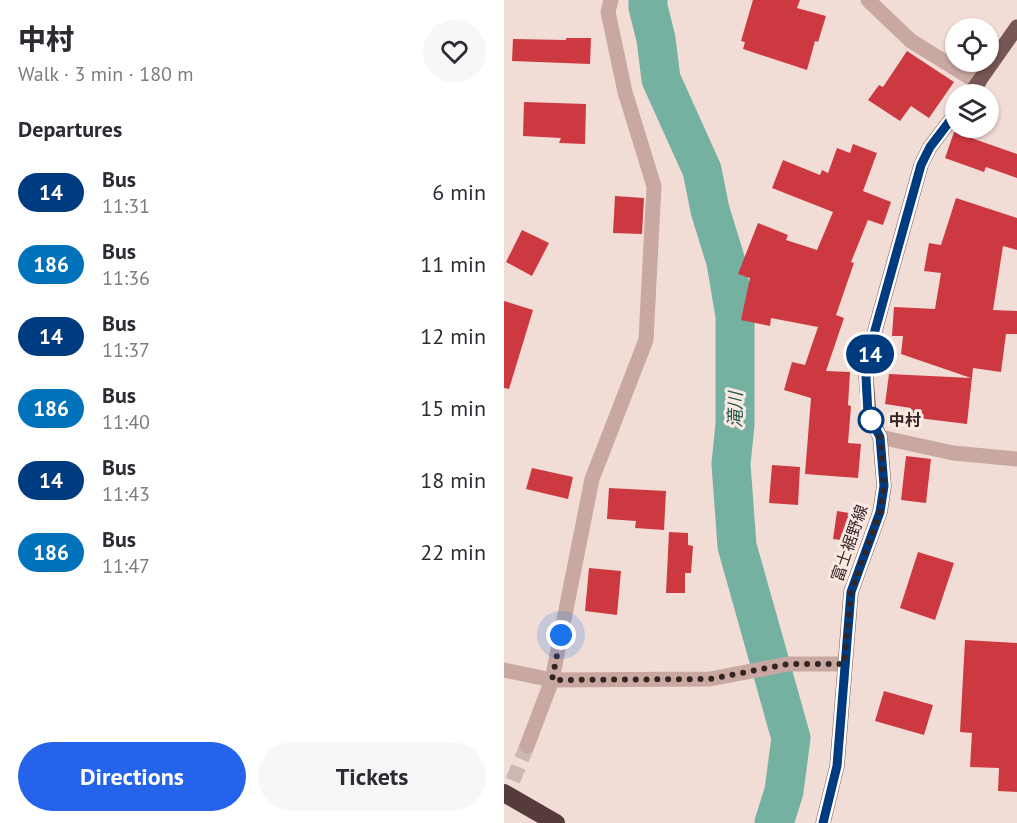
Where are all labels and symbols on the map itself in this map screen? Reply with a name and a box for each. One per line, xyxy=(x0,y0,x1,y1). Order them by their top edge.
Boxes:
line badge: 14 xyxy=(843,334,897,374)
water label: 滝川 xyxy=(723,390,747,428)
marker: 中村 xyxy=(858,407,884,433)
place label: 中村 xyxy=(889,410,921,430)
street label: 富士裾野線 xyxy=(827,502,871,584)
your location xyxy=(546,620,576,650)

